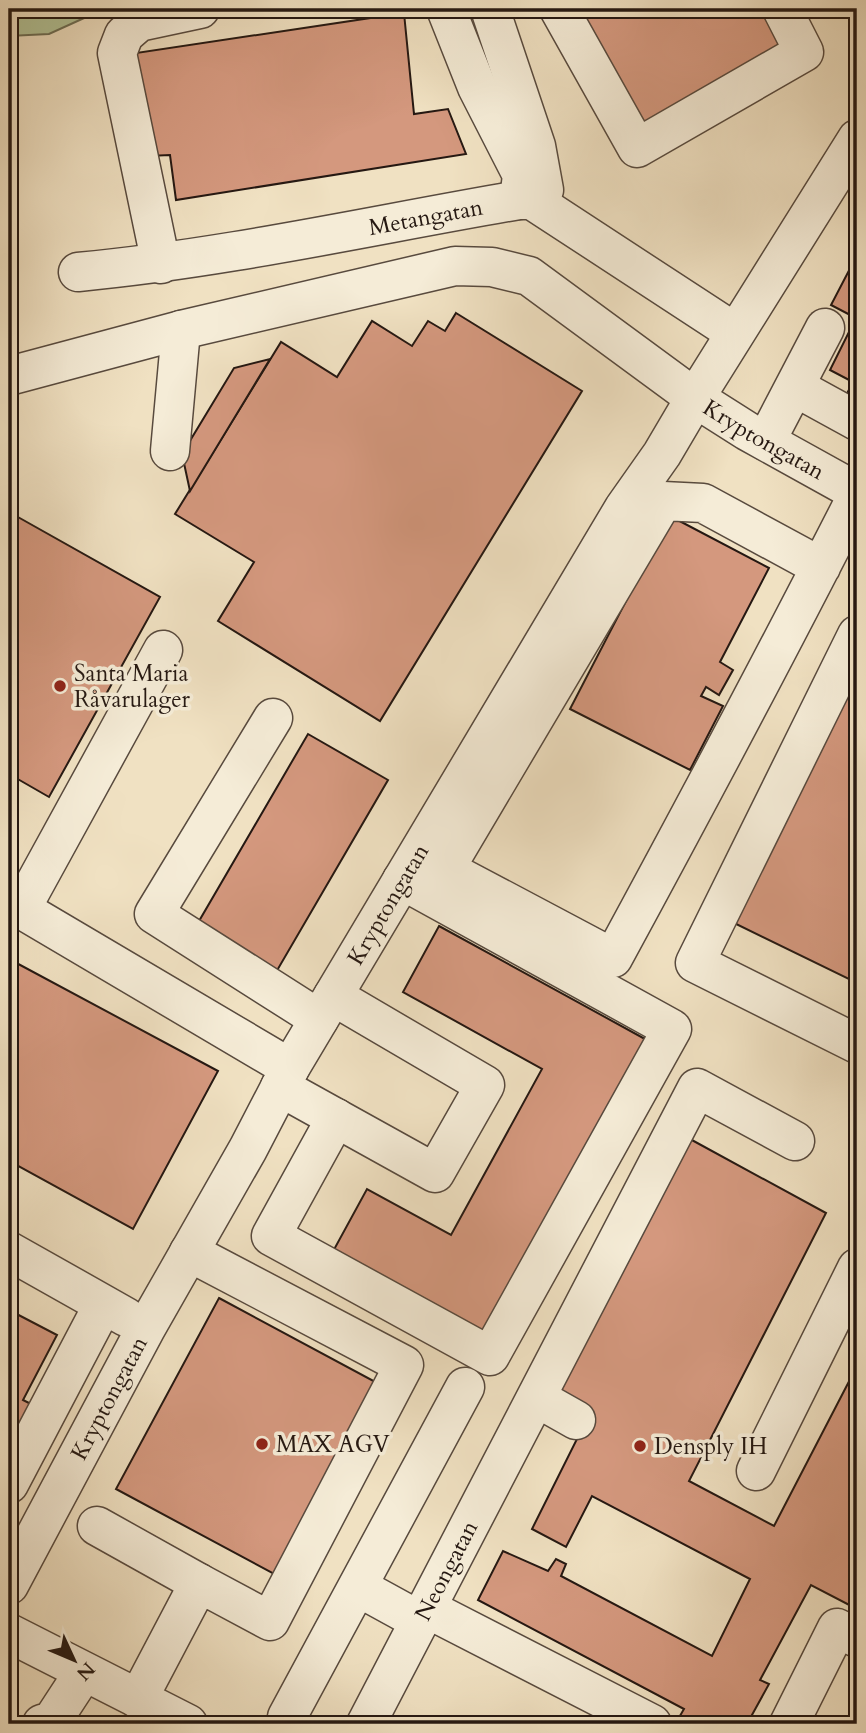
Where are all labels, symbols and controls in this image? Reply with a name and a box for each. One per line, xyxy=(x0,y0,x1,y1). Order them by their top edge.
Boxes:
street label: Metangatan xyxy=(366,192,485,243)
street label: Kryptongatan xyxy=(697,392,830,487)
place label: Santa Maria Råvarulager xyxy=(74,658,191,715)
marker: Santa Maria Råvarulager xyxy=(52,678,68,694)
street label: Kryptongatan xyxy=(340,838,436,971)
street label: Kryptongatan xyxy=(64,1331,155,1465)
place label: MAX AGV xyxy=(276,1429,390,1460)
place label: Densply IH xyxy=(654,1431,767,1462)
marker: MAX AGV xyxy=(254,1436,270,1452)
marker: Densply IH xyxy=(632,1438,648,1454)
street label: Neongatan xyxy=(407,1515,485,1626)
north arrow xyxy=(38,1624,108,1694)
text: N xyxy=(70,1656,101,1686)

